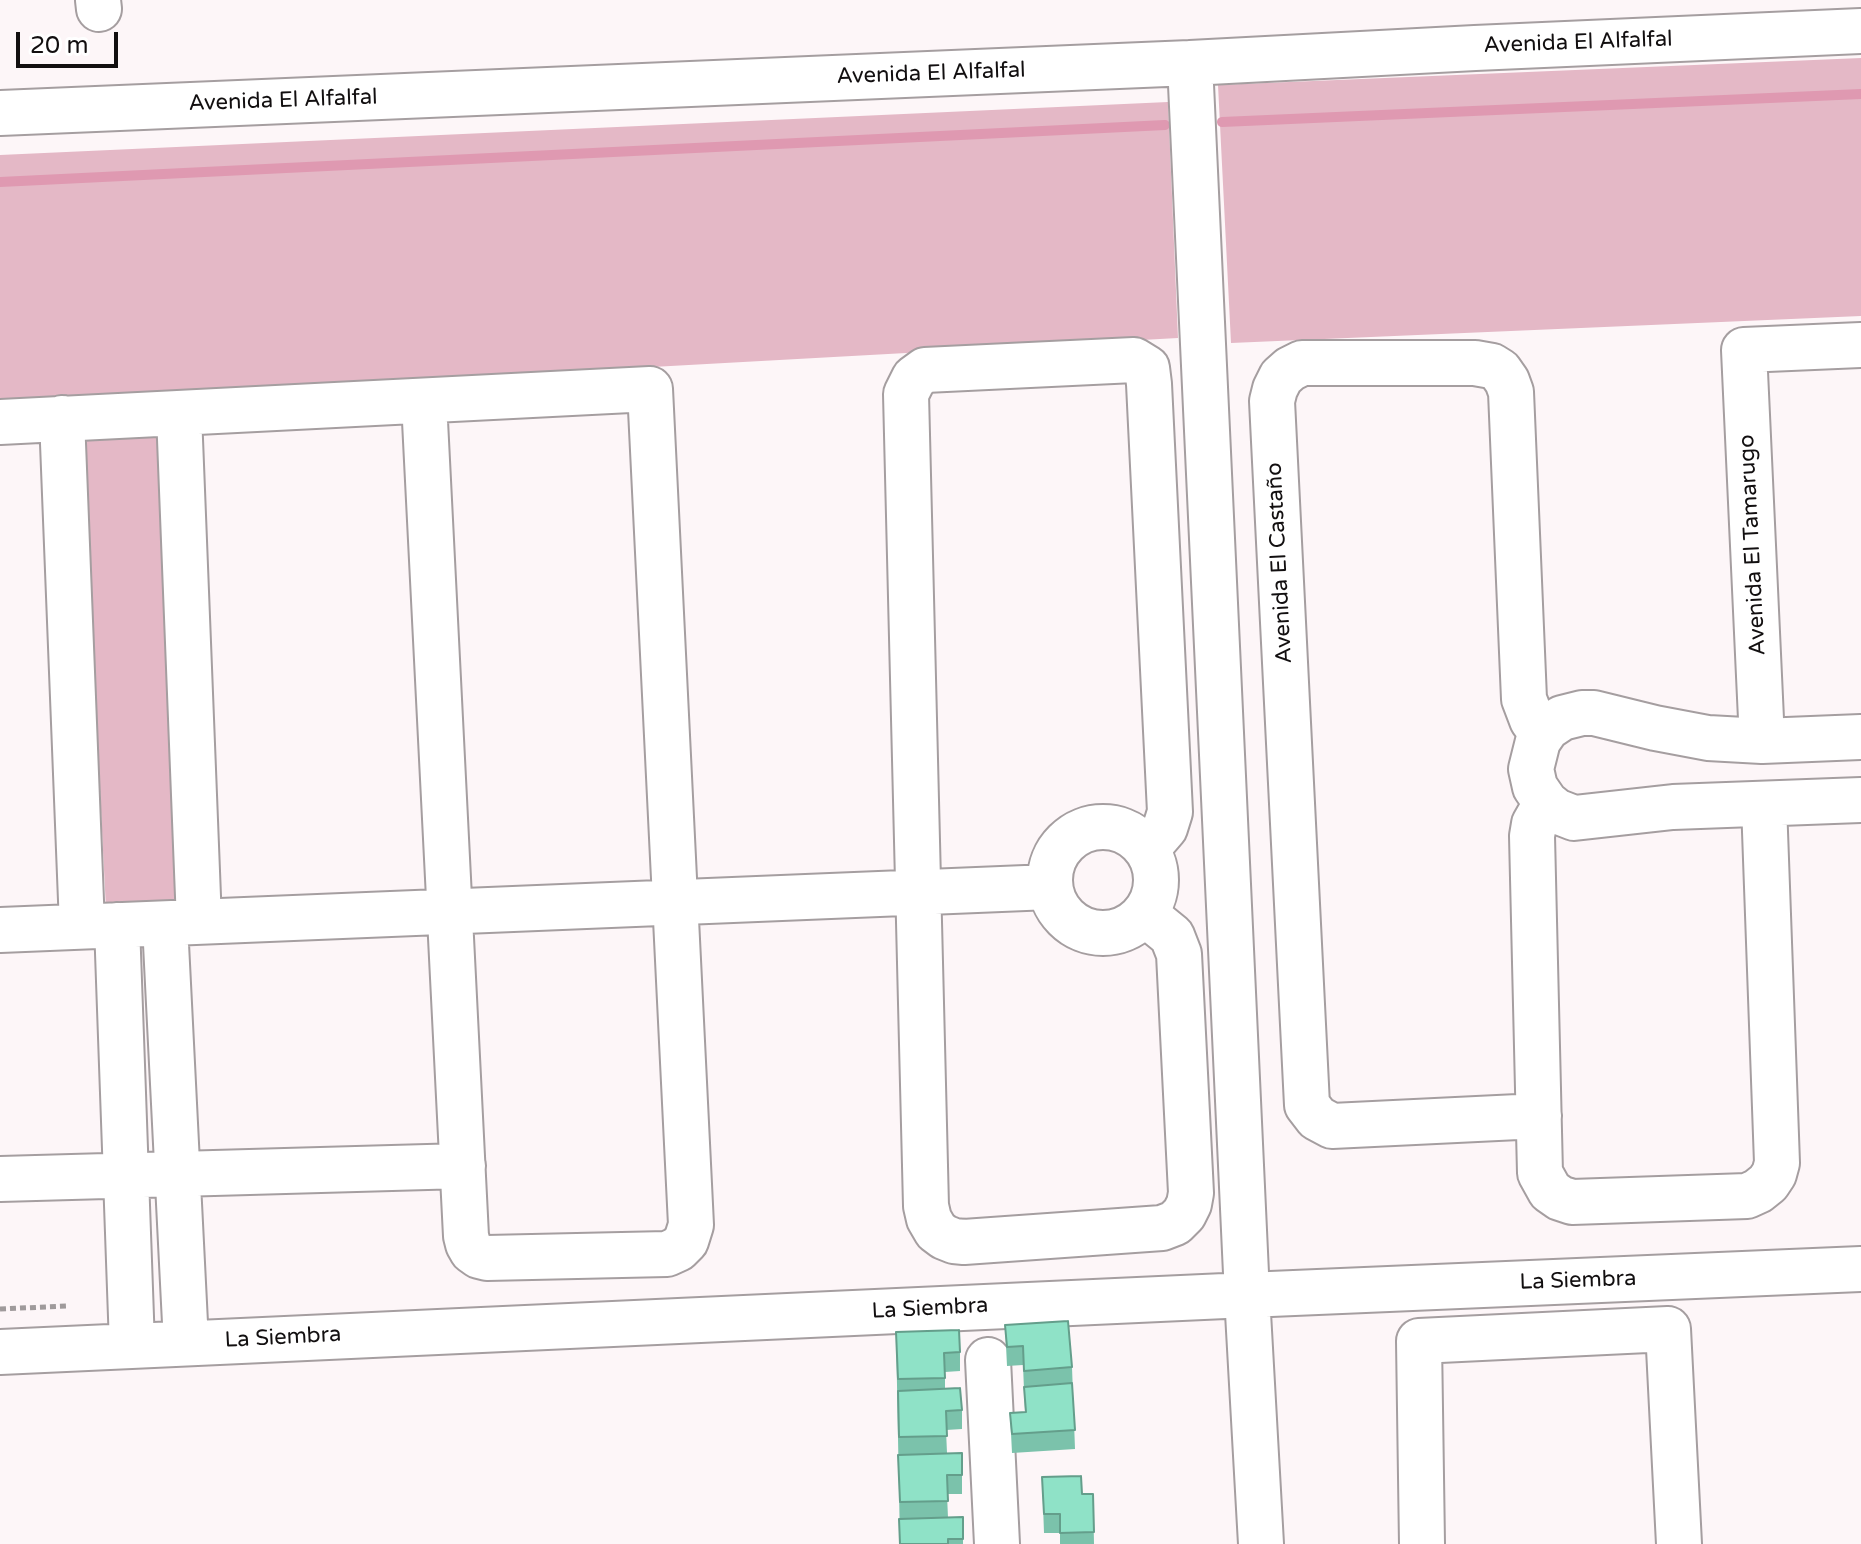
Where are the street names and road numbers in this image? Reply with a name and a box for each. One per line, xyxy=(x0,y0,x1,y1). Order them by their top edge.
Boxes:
street label: Avenida El Alfalfal xyxy=(1483,27,1673,59)
street label: Avenida El Alfalfal xyxy=(836,58,1026,90)
street label: Avenida El Alfalfal xyxy=(188,85,378,117)
street label: Avenida El Tamarugo xyxy=(1734,434,1772,656)
street label: Avenida El Castaño xyxy=(1262,462,1298,664)
street label: La Siembra xyxy=(1519,1266,1637,1296)
street label: La Siembra xyxy=(871,1293,989,1325)
street label: La Siembra xyxy=(224,1322,342,1354)

